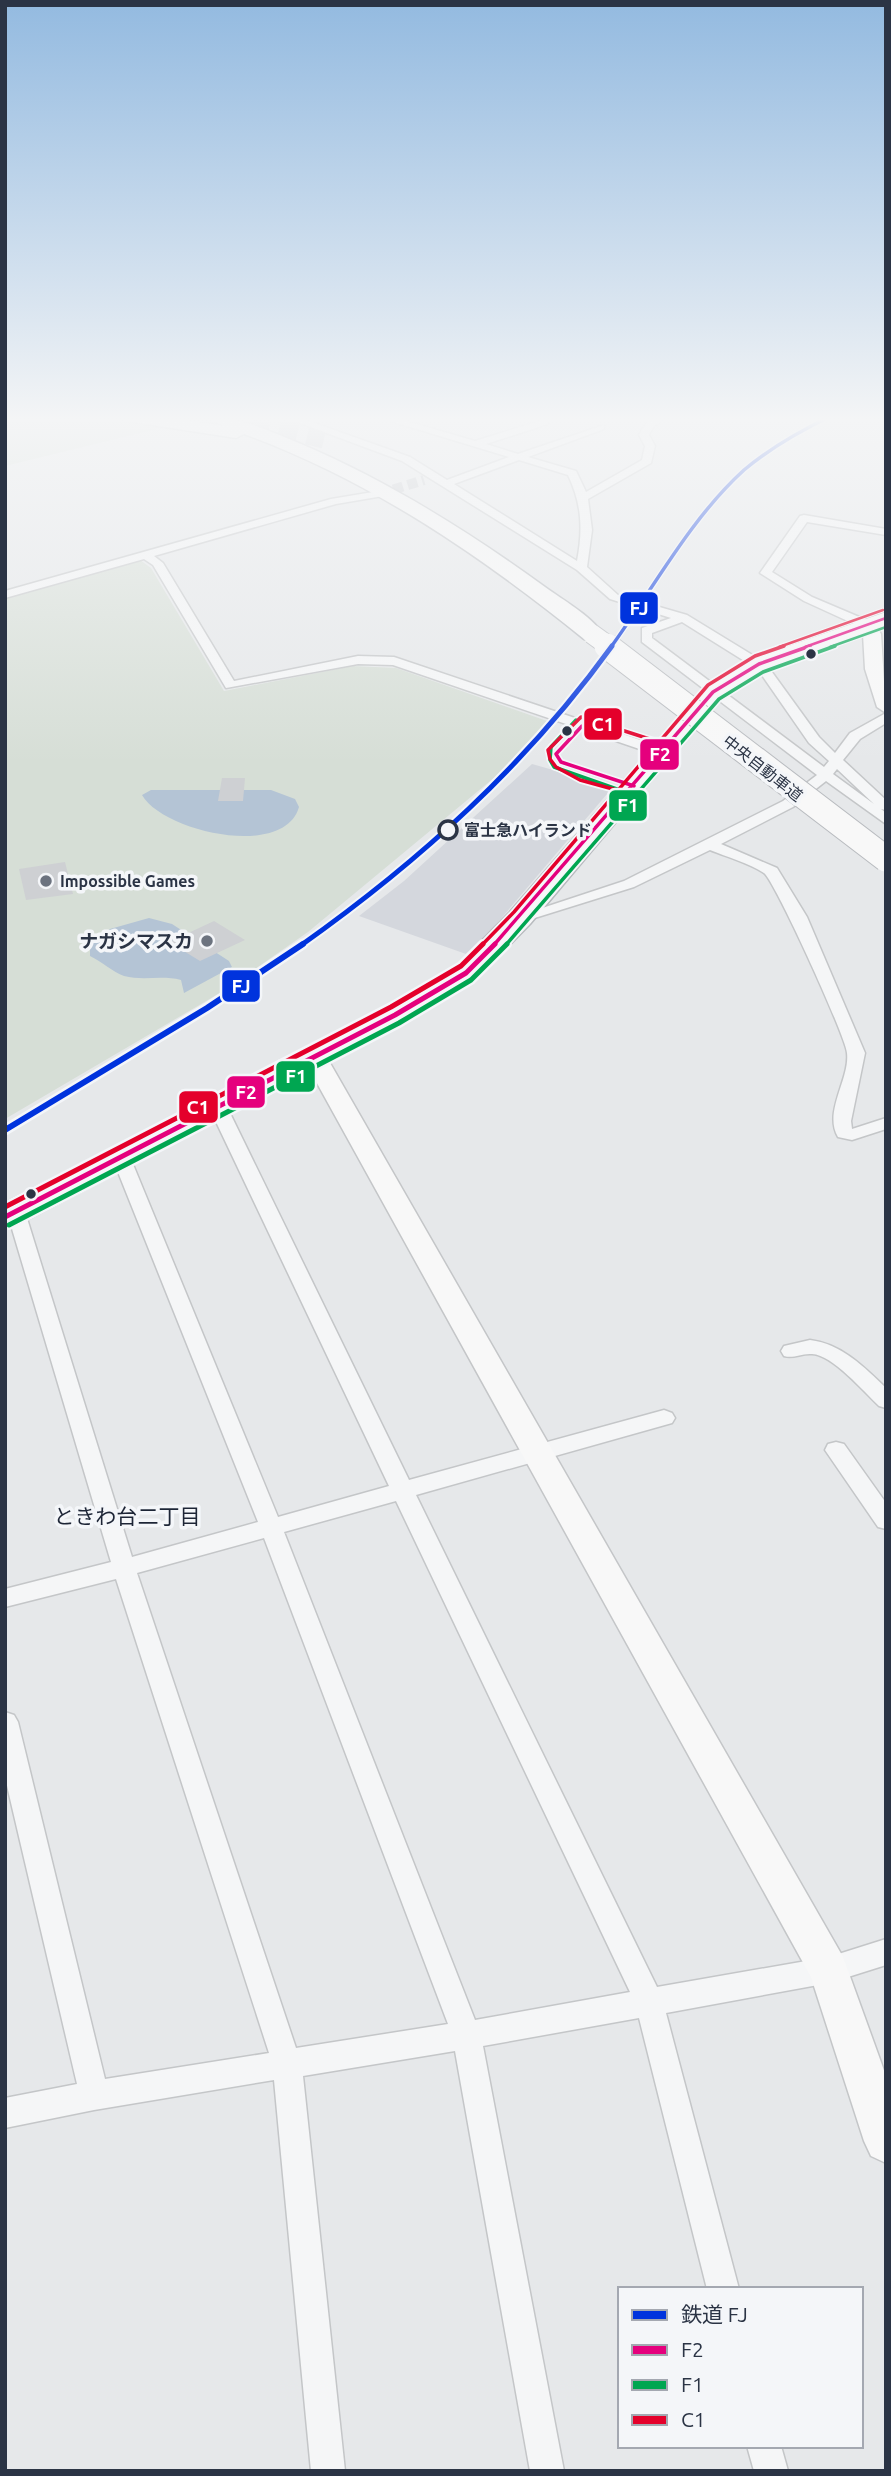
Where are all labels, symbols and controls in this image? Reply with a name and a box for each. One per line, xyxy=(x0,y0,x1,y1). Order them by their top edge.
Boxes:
line badge: FJ xyxy=(619,591,659,625)
text: FJ xyxy=(629,597,649,619)
unlabelled marker xyxy=(804,647,818,661)
line badge: C1 xyxy=(583,707,623,741)
text: C1 xyxy=(592,713,614,735)
unlabelled marker xyxy=(560,724,574,738)
street label: 中央自動車道 xyxy=(720,731,806,805)
line badge: F2 xyxy=(639,738,680,771)
text: F2 xyxy=(649,743,671,765)
line badge: F1 xyxy=(608,789,648,822)
text: F1 xyxy=(617,794,639,816)
marker: 富士急ハイランド xyxy=(438,820,458,840)
place label: 富士急ハイランド xyxy=(464,821,592,839)
place label: Impossible Games xyxy=(60,872,195,890)
marker: Impossible Games xyxy=(38,873,54,889)
place label: ナガシマスカ xyxy=(79,930,193,952)
marker: ナガシマスカ xyxy=(199,933,215,949)
line badge: FJ xyxy=(221,969,261,1003)
text: FJ xyxy=(231,975,251,997)
line badge: F1 xyxy=(275,1060,316,1093)
text: F1 xyxy=(285,1065,307,1087)
line badge: F2 xyxy=(226,1075,266,1109)
text: F2 xyxy=(235,1081,257,1103)
line badge: C1 xyxy=(178,1090,219,1124)
text: C1 xyxy=(187,1096,209,1118)
unlabelled marker xyxy=(24,1187,38,1201)
district label: ときわ台二丁目 xyxy=(54,1504,201,1528)
legend xyxy=(618,2287,863,2448)
text: 鉄道 FJ xyxy=(681,2302,748,2326)
text: F2 xyxy=(681,2337,704,2361)
text: F1 xyxy=(681,2372,704,2396)
text: C1 xyxy=(681,2407,706,2431)

